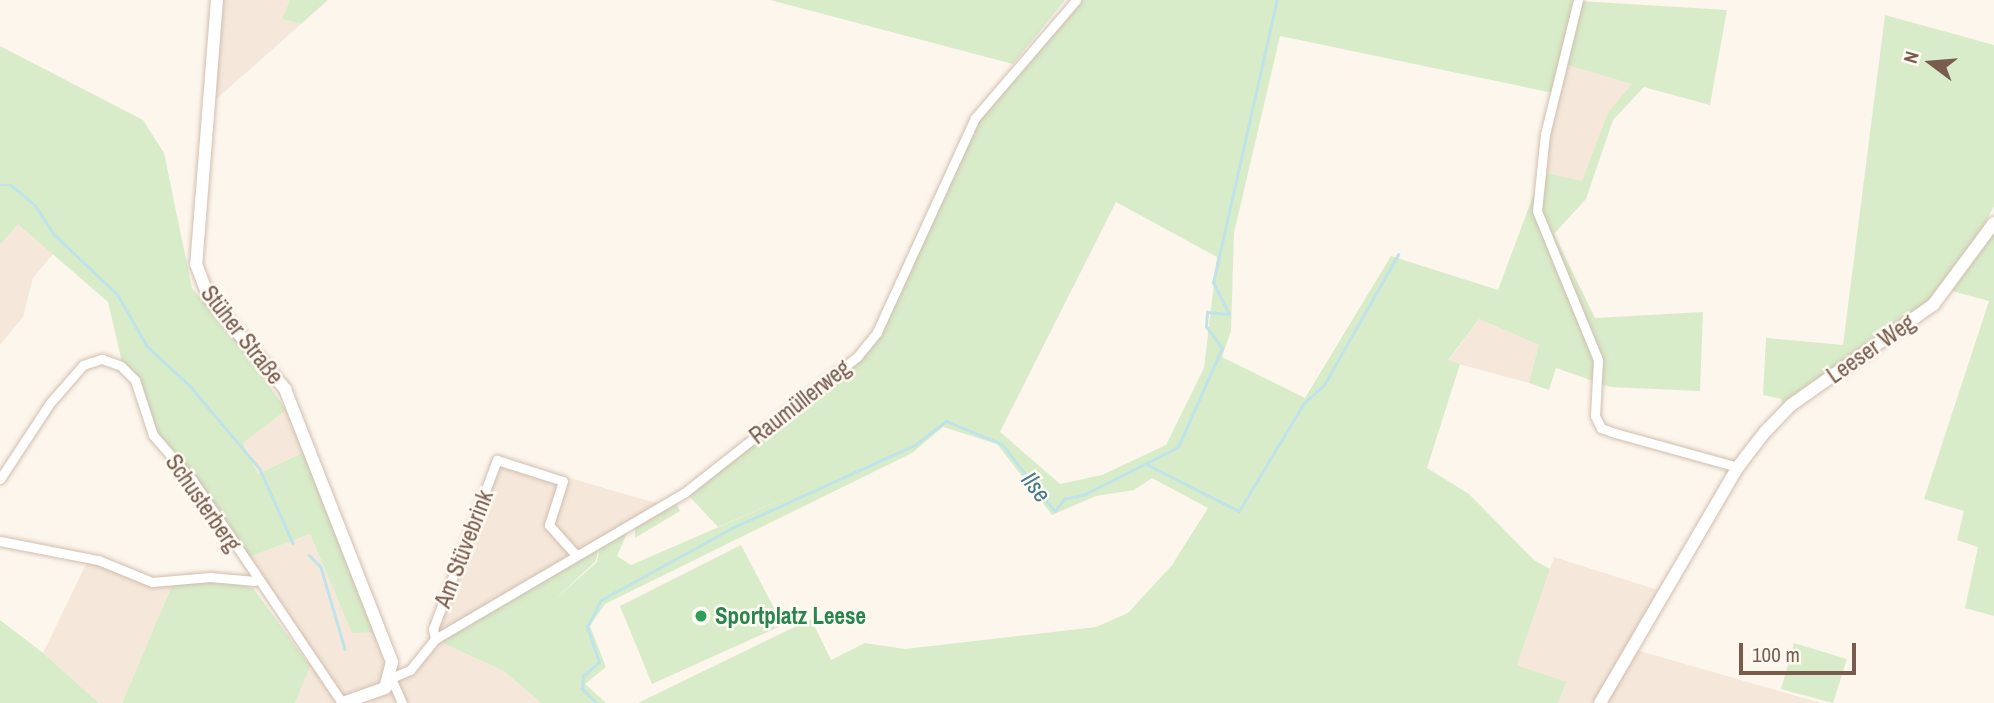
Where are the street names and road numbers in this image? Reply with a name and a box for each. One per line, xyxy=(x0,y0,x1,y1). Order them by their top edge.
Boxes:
street label: Stüher Straße xyxy=(195,280,289,390)
street label: Leeser Weg xyxy=(1822,309,1920,389)
street label: Raumüllerweg xyxy=(744,354,856,450)
street label: Schusterberg xyxy=(160,449,246,557)
street label: Am Stüvebrink xyxy=(429,486,499,612)

